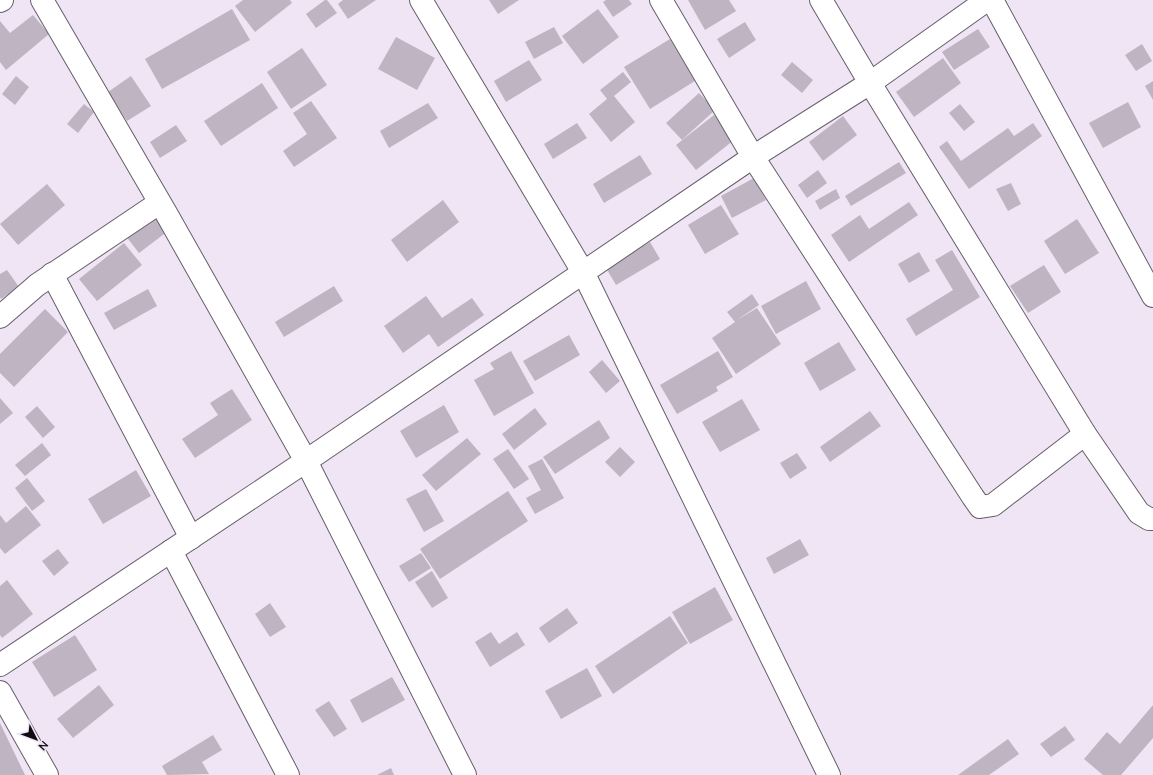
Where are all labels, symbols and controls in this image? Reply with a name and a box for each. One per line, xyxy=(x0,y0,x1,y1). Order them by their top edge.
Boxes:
north arrow xyxy=(16,719,56,759)
text: N xyxy=(35,738,51,753)

